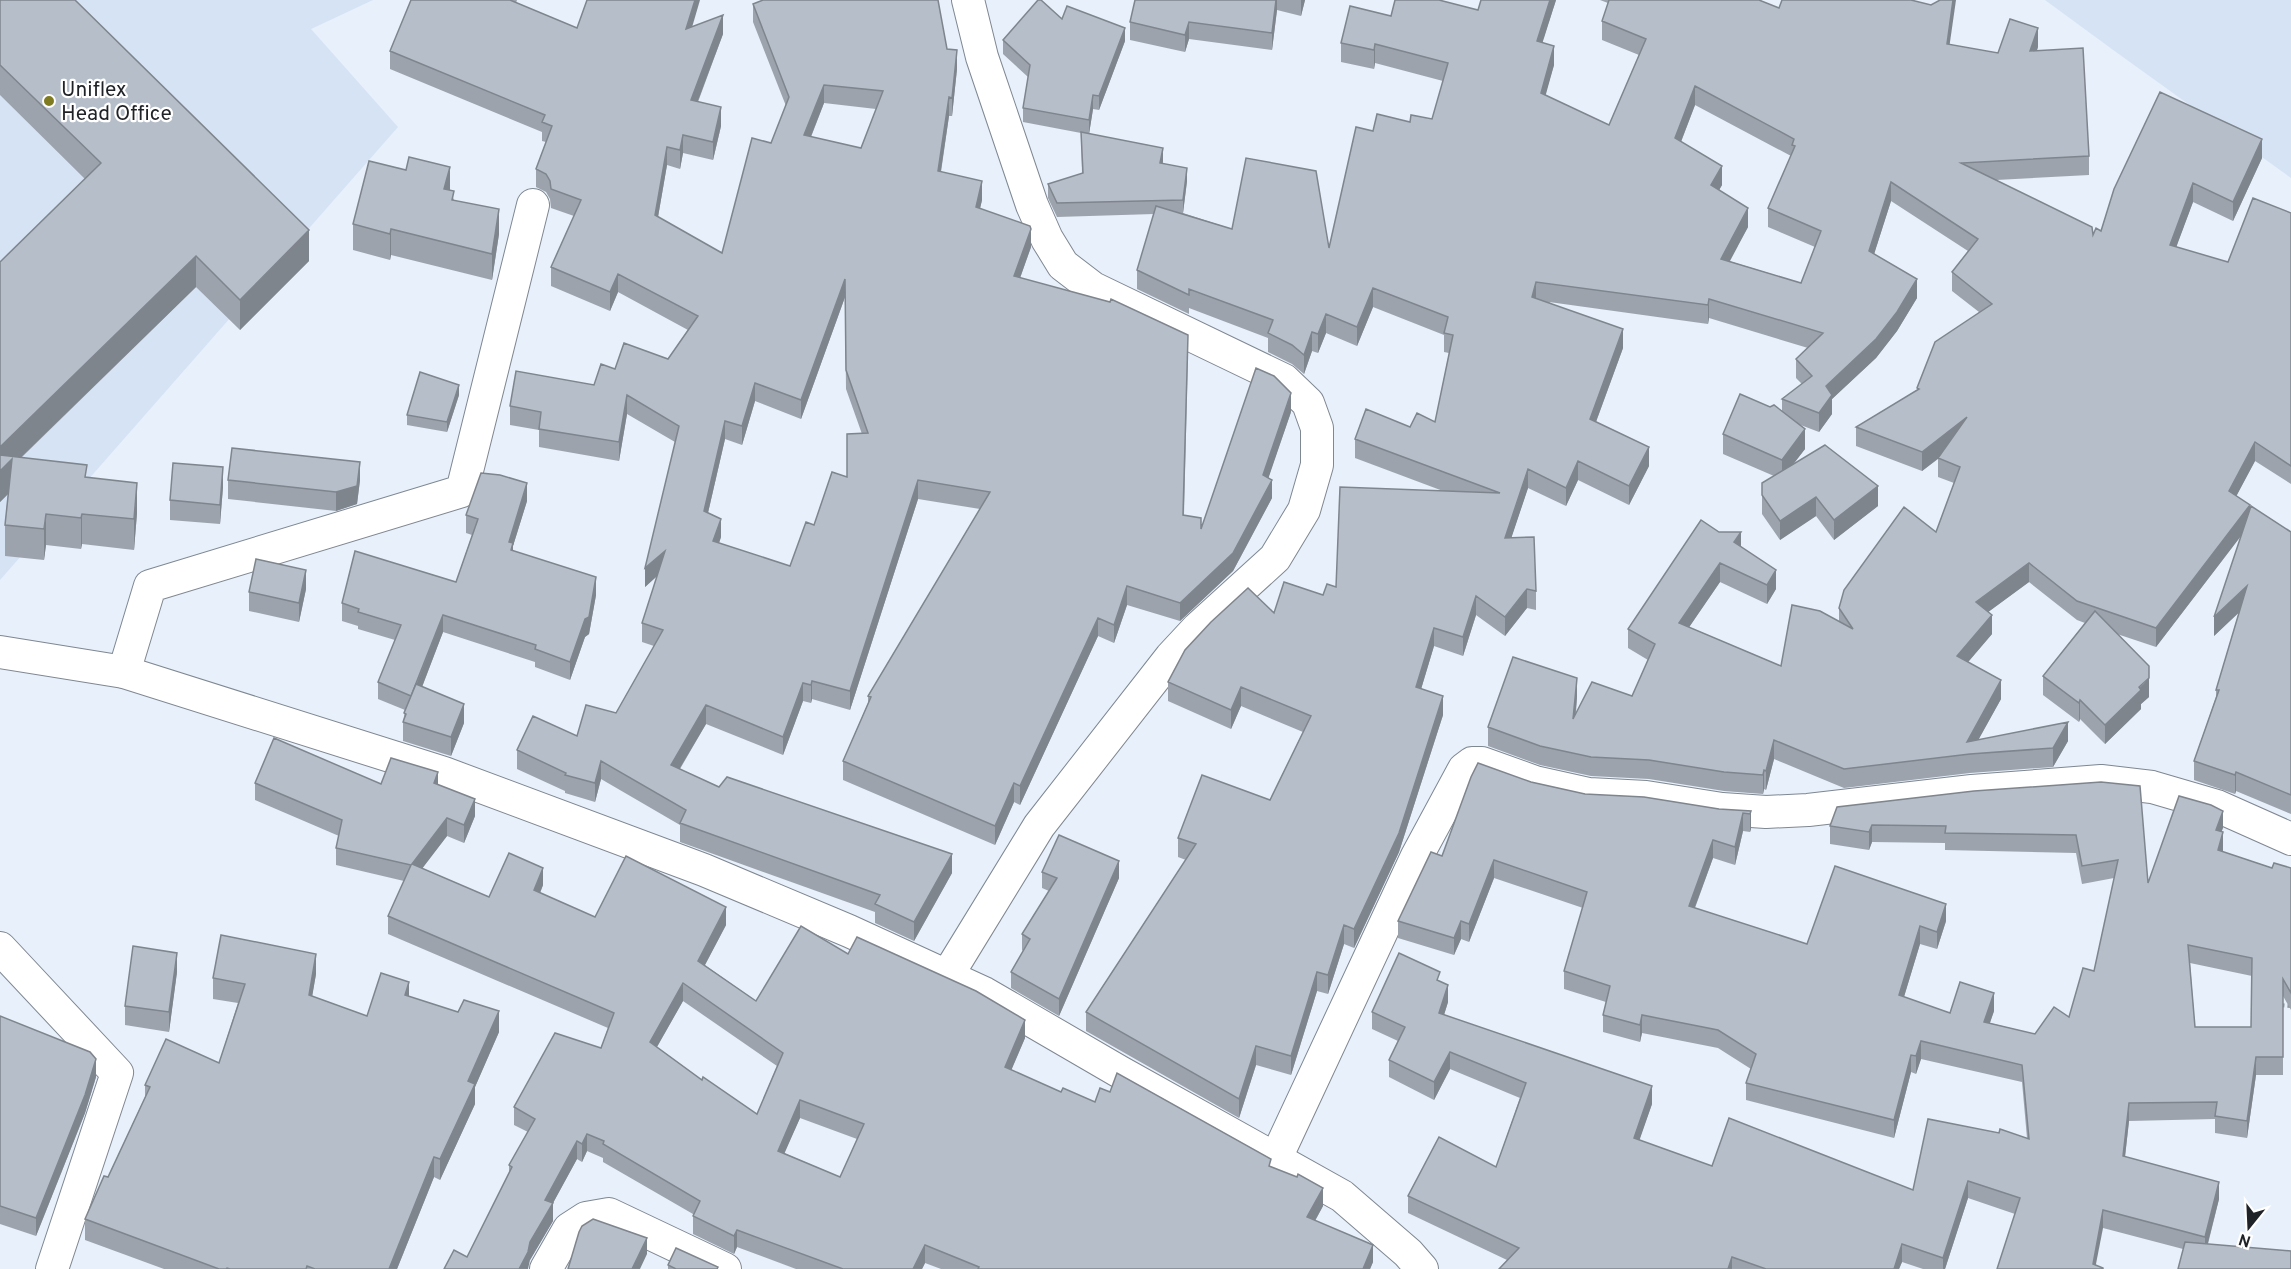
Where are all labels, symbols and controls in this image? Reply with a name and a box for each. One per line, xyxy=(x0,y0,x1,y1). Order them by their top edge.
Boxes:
place label: Uniflex Head Office xyxy=(61,77,172,128)
marker: Uniflex Head Office xyxy=(42,94,56,108)
north arrow xyxy=(2219,1197,2279,1257)
text: N xyxy=(2236,1228,2254,1251)

